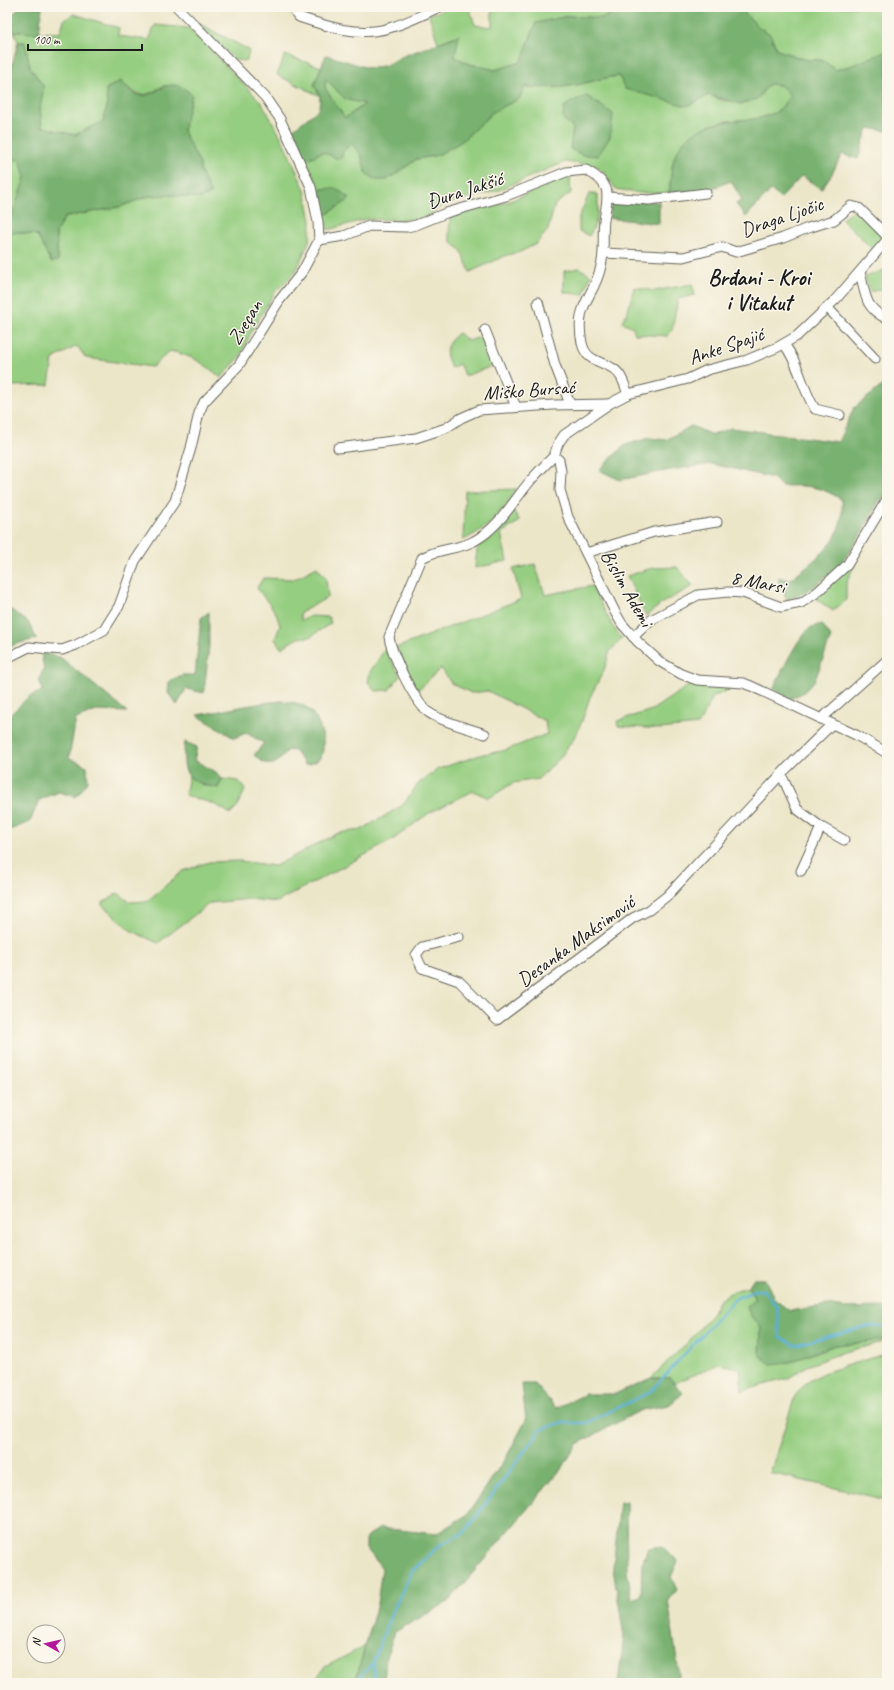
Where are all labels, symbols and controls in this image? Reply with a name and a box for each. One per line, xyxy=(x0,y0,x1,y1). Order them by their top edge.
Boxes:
scale bar xyxy=(28,26,142,52)
text: 100 m xyxy=(34,32,61,48)
street label: Ðura Jakšić xyxy=(424,165,509,214)
street label: Draga Ljočic xyxy=(738,191,827,243)
district label: Brđani - Kroi i Vitakut xyxy=(708,264,812,317)
street label: Zveçan xyxy=(222,294,269,349)
street label: Anke Spajić xyxy=(685,321,770,370)
street label: Miško Bursać xyxy=(482,374,578,406)
street label: Bislim Ademi xyxy=(595,545,660,633)
street label: 8 Marsi xyxy=(729,565,789,600)
street label: Desanka Maksimović xyxy=(512,888,642,992)
north arrow xyxy=(26,1624,66,1664)
text: N xyxy=(29,1636,44,1647)

